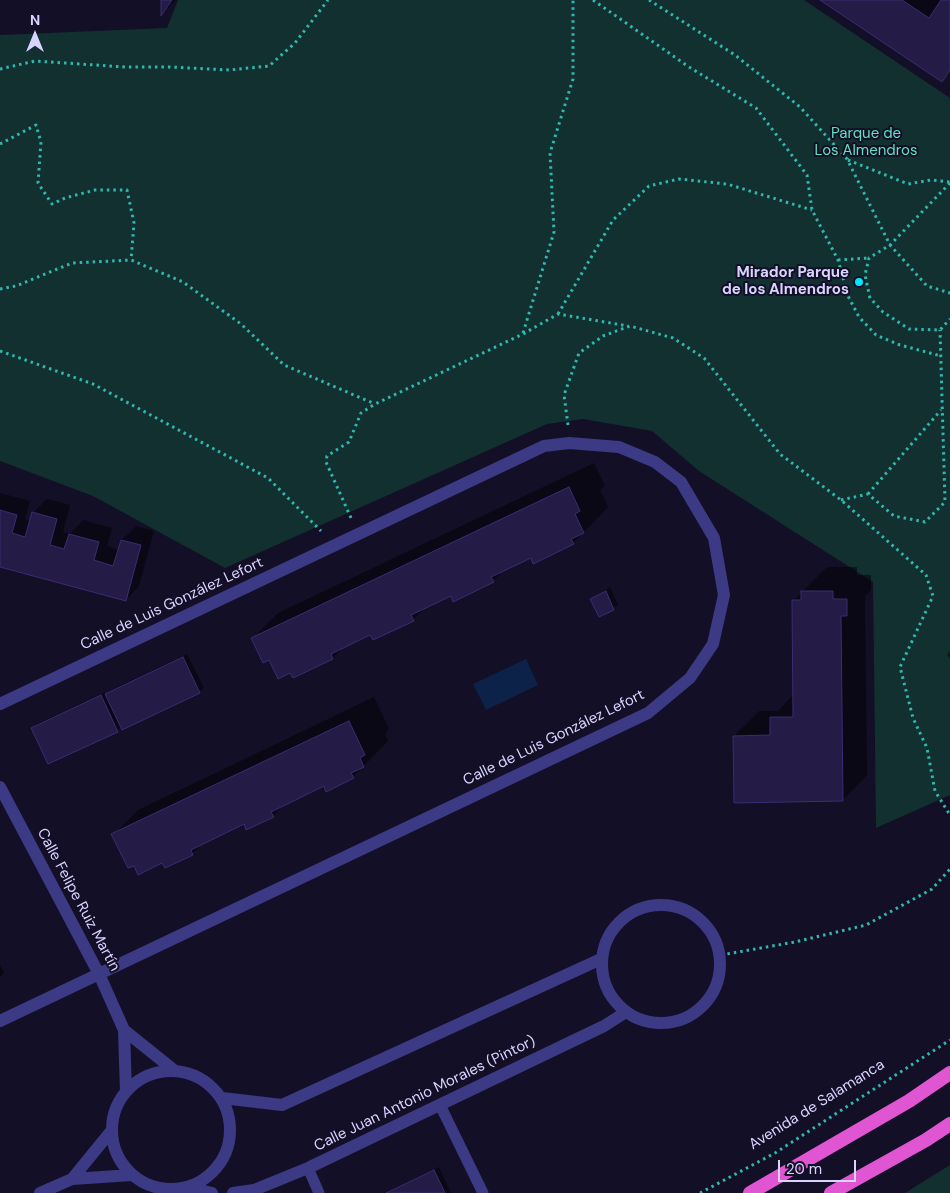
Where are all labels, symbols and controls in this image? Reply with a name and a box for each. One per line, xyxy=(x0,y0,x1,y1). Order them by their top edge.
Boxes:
north arrow xyxy=(10,10,60,60)
text: N xyxy=(30,11,40,29)
park label: Parque de Los Almendros xyxy=(815,125,917,160)
place label: Mirador Parque de los Almendros xyxy=(722,264,849,299)
marker: Mirador Parque de los Almendros xyxy=(853,276,865,288)
street label: Calle de Luis González Lefort xyxy=(78,554,266,654)
street label: Calle de Luis González Lefort xyxy=(460,686,648,790)
street label: Calle Felipe Ruiz Martín xyxy=(33,825,123,975)
street label: Calle Juan Antonio Morales (Pintor) xyxy=(311,1032,539,1156)
street label: Avenida de Salamanca xyxy=(746,1056,888,1154)
scale bar xyxy=(780,1150,858,1182)
text: 20 m xyxy=(786,1159,822,1179)

